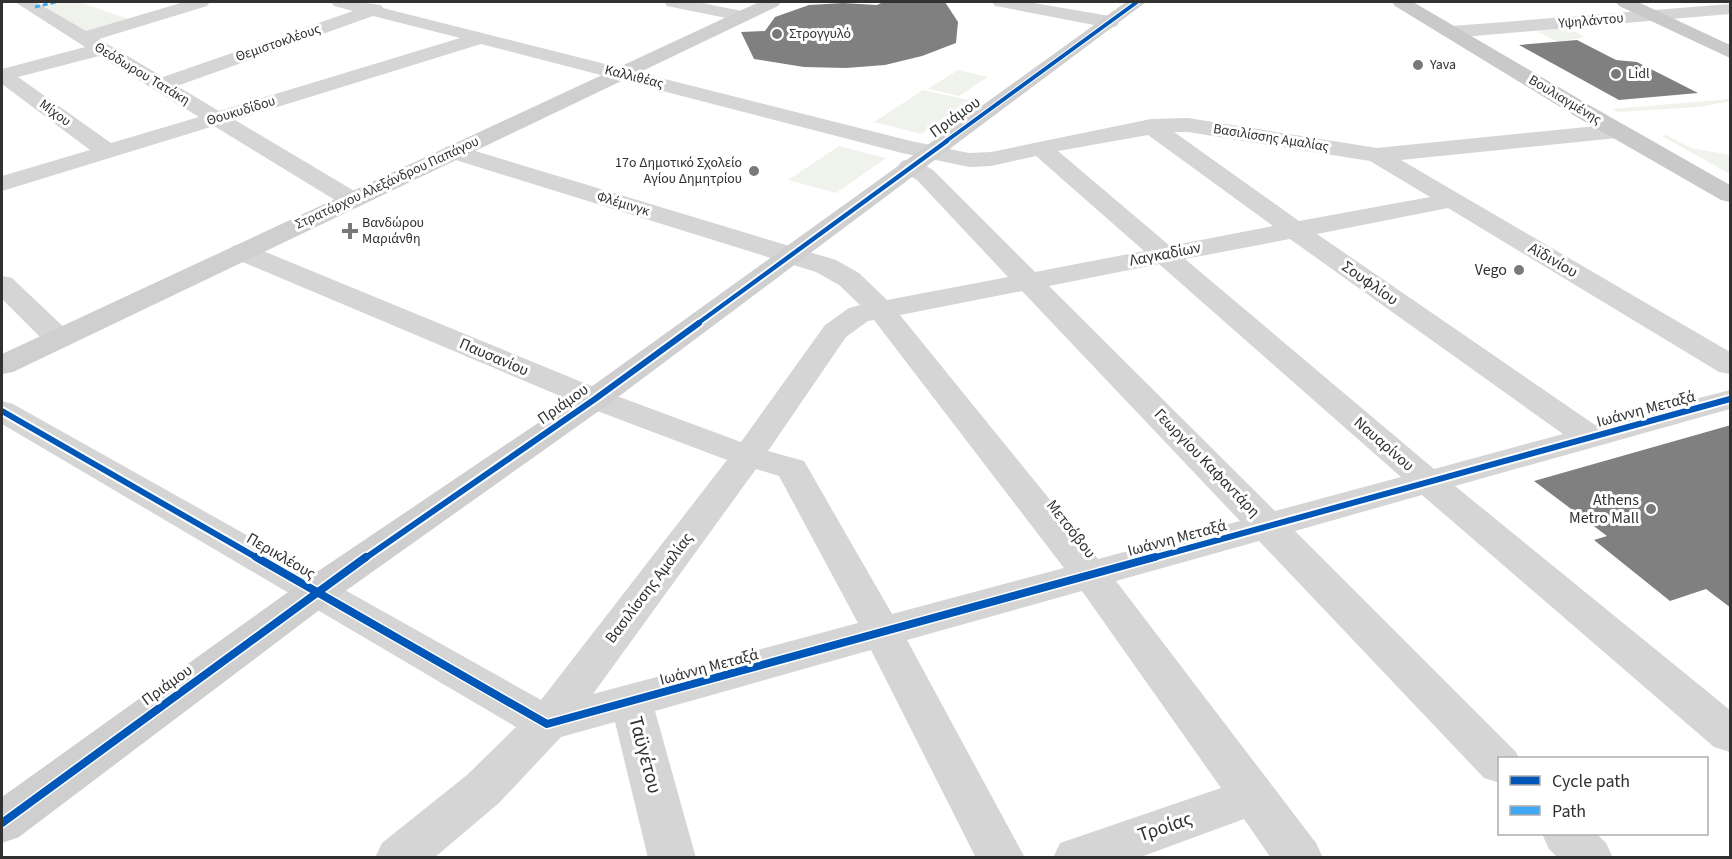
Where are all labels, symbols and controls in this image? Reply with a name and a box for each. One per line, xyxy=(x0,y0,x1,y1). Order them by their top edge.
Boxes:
street label: Υψηλάντου xyxy=(1557,8,1624,34)
street label: Θεμιστοκλέους xyxy=(233,19,323,67)
place label: Στρογγυλό xyxy=(789,24,851,44)
marker: Στρογγυλό xyxy=(770,27,784,41)
street label: Θεόδωρου Τατάκη xyxy=(91,38,193,110)
place label: Yava xyxy=(1429,55,1456,75)
marker: Yava xyxy=(1411,58,1425,72)
street label: Καλλιθέας xyxy=(603,60,665,94)
place label: Lidl xyxy=(1628,64,1650,84)
marker: Lidl xyxy=(1609,67,1623,81)
street label: Βουλιαγμένης xyxy=(1525,70,1605,130)
street label: Θουκυδίδου xyxy=(204,91,278,131)
street label: Πριάμου xyxy=(925,91,985,143)
street label: Μίχου xyxy=(35,95,75,131)
street label: Βασιλίσσης Αμαλίας xyxy=(1212,119,1330,157)
street label: Στρατάρχου Αλεξάνδρου Παπάγου xyxy=(292,131,482,235)
place label: 17ο Δημοτικό Σχολείο Αγίου Δημητρίου xyxy=(615,153,742,189)
marker: 17ο Δημοτικό Σχολείο Αγίου Δημητρίου xyxy=(747,164,761,178)
street label: Φλέμινγκ xyxy=(594,187,652,222)
place label: Βανδώρου Μαριάνθη xyxy=(362,213,424,249)
marker: Βανδώρου Μαριάνθη xyxy=(343,224,357,238)
street label: Λαγκαδίων xyxy=(1127,236,1203,272)
street label: Αϊδινίου xyxy=(1524,237,1582,283)
street label: Σουφλίου xyxy=(1337,256,1403,310)
place label: Vego xyxy=(1475,259,1507,281)
marker: Vego xyxy=(1512,263,1526,277)
street label: Παυσανίου xyxy=(456,333,532,381)
street label: Πριάμου xyxy=(533,378,593,430)
street label: Ιωάννη Μεταξά xyxy=(1594,385,1698,433)
street label: Γεωργίου Καφαντάρη xyxy=(1149,404,1265,522)
street label: Ναυαρίνου xyxy=(1349,412,1419,476)
place label: Athens Metro Mall xyxy=(1569,489,1639,529)
street label: Μετσόβου xyxy=(1041,495,1101,563)
marker: Athens Metro Mall xyxy=(1644,502,1658,516)
street label: Ιωάννη Μεταξά xyxy=(1125,514,1229,562)
street label: Περικλέους xyxy=(242,527,320,585)
street label: Βασιλίσσης Αμαλίας xyxy=(600,528,698,648)
street label: Ιωάννη Μεταξά xyxy=(657,643,761,691)
street label: Πριάμου xyxy=(137,659,197,711)
street label: Ταϋγέτου xyxy=(621,713,669,797)
legend xyxy=(1498,757,1708,835)
text: Cycle path xyxy=(1552,769,1630,794)
text: Path xyxy=(1552,799,1586,824)
street label: Τροίας xyxy=(1134,805,1196,849)

